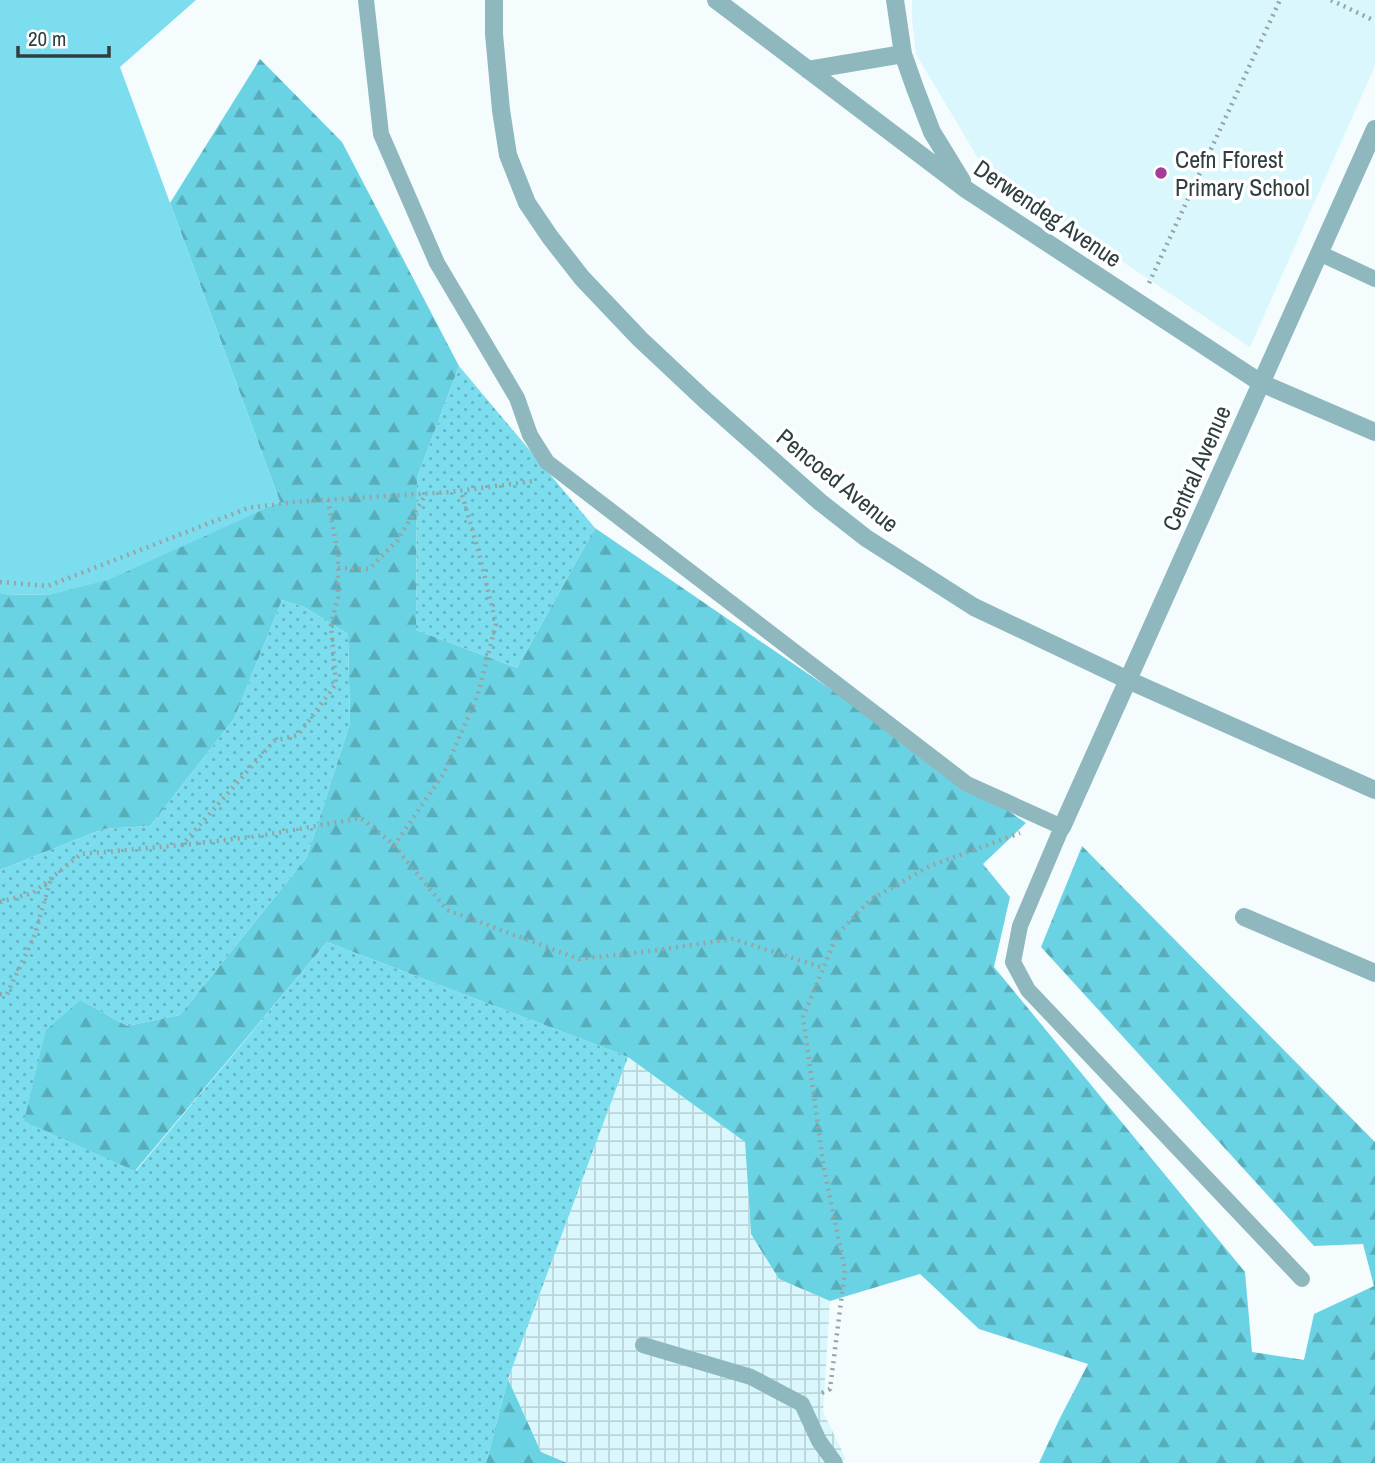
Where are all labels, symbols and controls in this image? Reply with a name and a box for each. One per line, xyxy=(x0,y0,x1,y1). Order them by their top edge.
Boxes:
scale bar xyxy=(18,14,108,58)
text: 20 m xyxy=(28,24,66,53)
place label: Cefn Fforest Primary School xyxy=(1175,143,1310,203)
street label: Derwendeg Avenue xyxy=(968,152,1128,274)
marker: Cefn Fforest Primary School xyxy=(1153,165,1169,181)
street label: Central Avenue xyxy=(1154,400,1238,536)
street label: Pencoed Avenue xyxy=(770,421,906,539)

